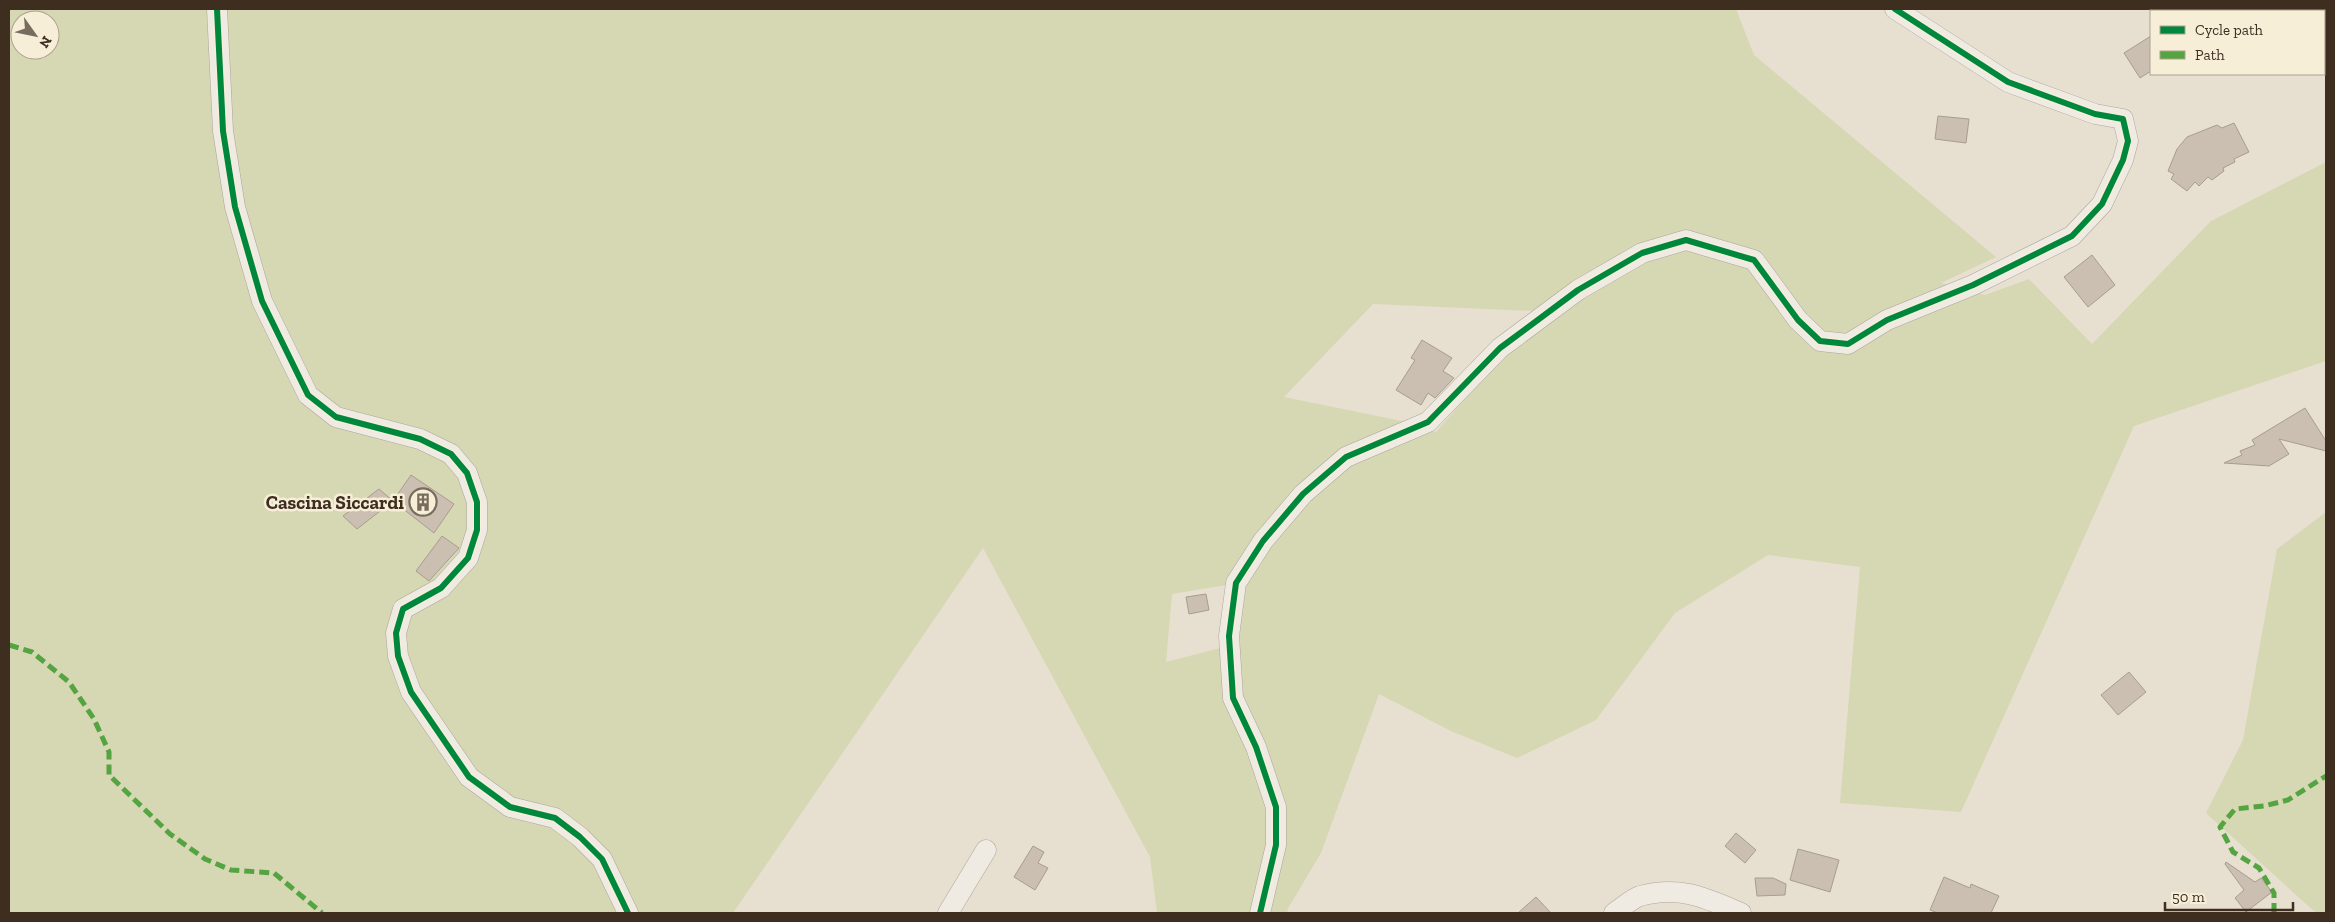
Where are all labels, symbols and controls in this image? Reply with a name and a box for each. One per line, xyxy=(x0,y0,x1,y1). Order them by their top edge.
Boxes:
north arrow xyxy=(10,10,60,60)
legend xyxy=(2150,10,2325,75)
text: Cycle path xyxy=(2195,21,2264,39)
text: N xyxy=(35,33,56,51)
text: Path xyxy=(2195,46,2225,64)
building icon: Cascina Siccardi xyxy=(408,487,438,517)
place label: Cascina Siccardi xyxy=(266,491,404,514)
scale bar xyxy=(2165,880,2292,912)
text: 50 m xyxy=(2172,888,2205,906)

